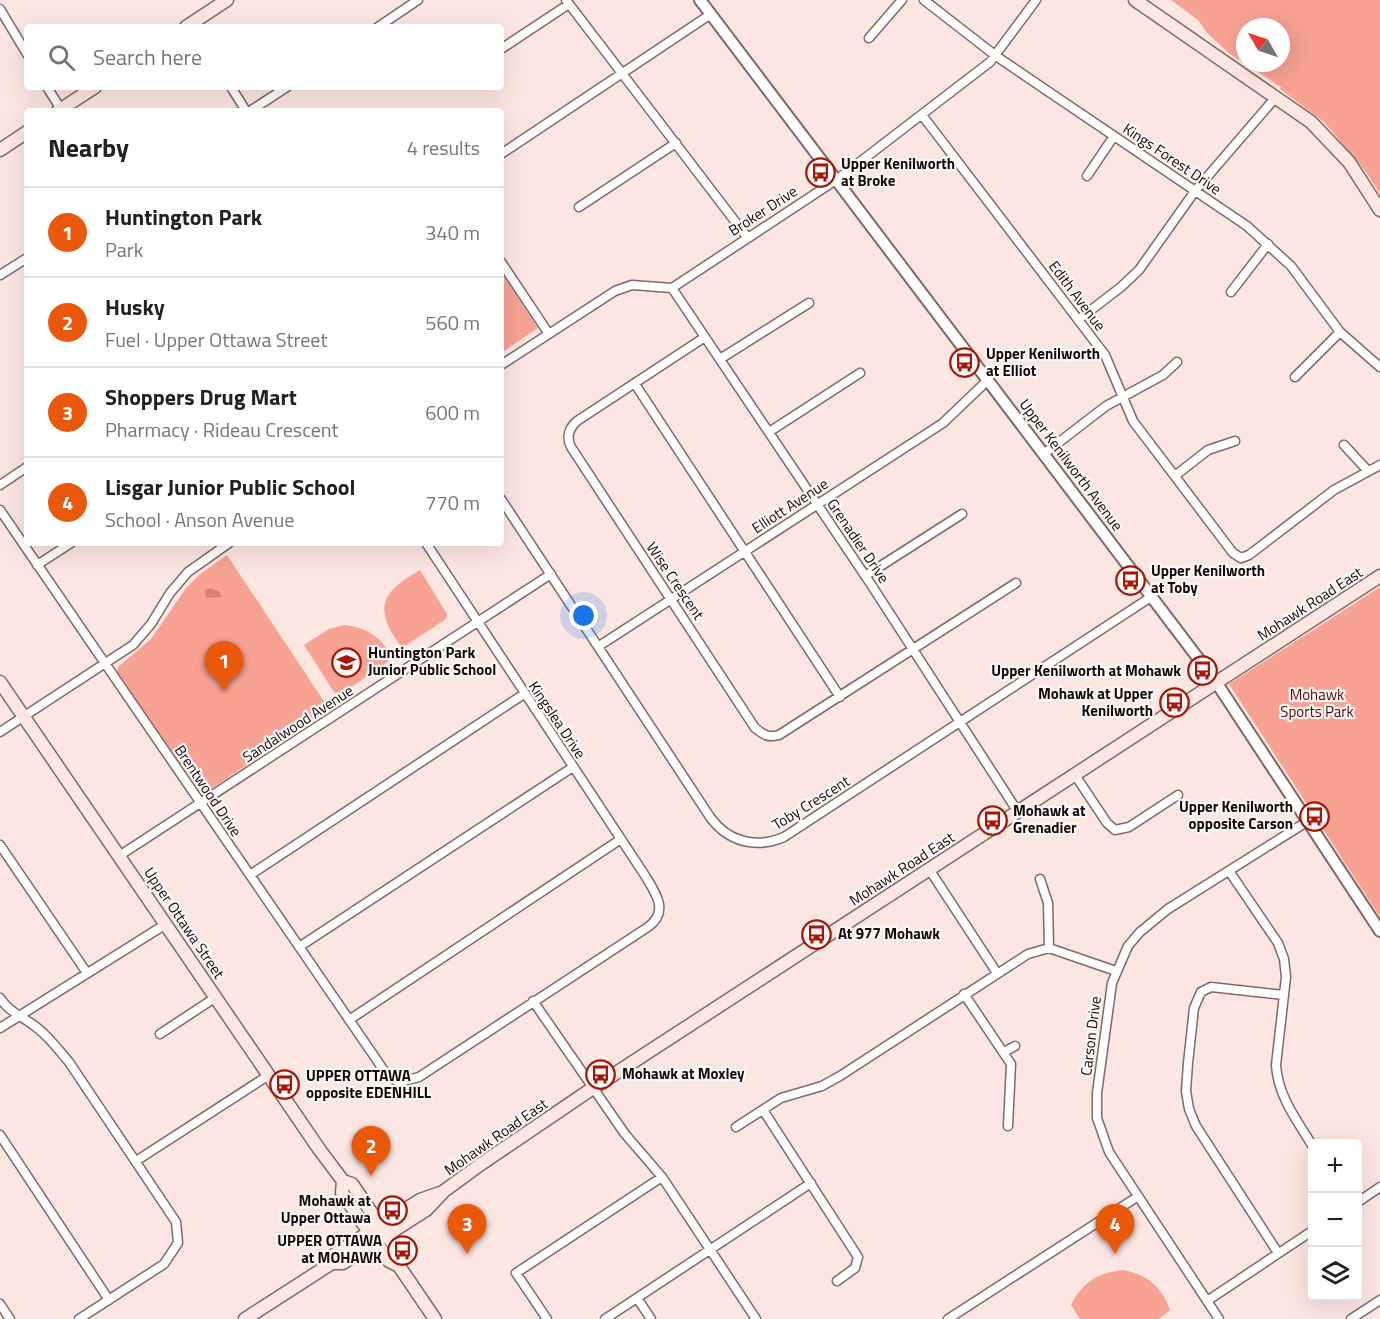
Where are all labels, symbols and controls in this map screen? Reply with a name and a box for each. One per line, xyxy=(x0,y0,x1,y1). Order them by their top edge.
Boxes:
north arrow xyxy=(1236,18,1290,72)
search box xyxy=(24,24,504,90)
text: Search here xyxy=(93,40,202,74)
icon: search xyxy=(45,41,78,74)
street label: Kings Forest Drive xyxy=(1118,117,1226,200)
text: Nearby xyxy=(48,128,129,167)
text: 4 results xyxy=(407,132,480,163)
place label: Upper Kenilworth at Broke xyxy=(841,152,955,192)
bus stop icon: Upper Kenilworth at Broke xyxy=(804,157,836,189)
street label: Broker Drive xyxy=(724,180,802,241)
text: Huntington Park xyxy=(105,200,262,234)
text: 1 xyxy=(62,217,73,248)
text: 340 m xyxy=(425,217,480,248)
text: Park xyxy=(105,234,143,265)
street label: Edith Avenue xyxy=(1043,256,1112,336)
text: Husky xyxy=(105,290,165,324)
text: 2 xyxy=(62,307,73,338)
text: 560 m xyxy=(425,307,480,338)
text: Fuel · Upper Ottawa Street xyxy=(105,324,327,355)
place label: Upper Kenilworth at Elliot xyxy=(986,342,1100,382)
bus stop icon: Upper Kenilworth at Elliot xyxy=(949,347,981,379)
text: Shoppers Drug Mart xyxy=(105,380,297,414)
street label: Upper Kenilworth Avenue xyxy=(1014,394,1129,536)
text: 3 xyxy=(62,397,73,428)
text: 600 m xyxy=(425,397,480,428)
text: Pharmacy · Rideau Crescent xyxy=(105,414,339,445)
text: Lisgar Junior Public School xyxy=(105,470,356,504)
street label: Elliott Avenue xyxy=(747,472,833,539)
text: 4 xyxy=(62,487,73,518)
text: 770 m xyxy=(425,487,480,518)
street label: Grenadier Drive xyxy=(822,494,895,588)
text: School · Anson Avenue xyxy=(105,504,294,535)
street label: Wise Crescent xyxy=(641,537,710,625)
place label: Upper Kenilworth at Toby xyxy=(1151,559,1265,599)
street label: Mohawk Road East xyxy=(1252,560,1368,646)
bus stop icon: Upper Kenilworth at Toby xyxy=(1114,564,1146,596)
your location xyxy=(569,601,598,630)
place label: Huntington Park Junior Public School xyxy=(368,641,496,681)
pin: 1 xyxy=(204,642,244,691)
school or university icon: Huntington Park Junior Public School xyxy=(331,646,363,678)
bus stop icon: Upper Kenilworth at Mohawk xyxy=(1186,655,1218,687)
place label: Upper Kenilworth at Mohawk xyxy=(991,659,1181,682)
street label: Kingslea Drive xyxy=(523,676,592,763)
street label: Sandalwood Avenue xyxy=(238,679,358,768)
place label: Mohawk at Upper Kenilworth xyxy=(1038,682,1153,722)
park label: Mohawk Sports Park xyxy=(1280,683,1354,723)
bus stop icon: Mohawk at Upper Kenilworth xyxy=(1158,687,1190,719)
street label: Brentwood Drive xyxy=(169,740,248,841)
street label: Toby Crescent xyxy=(767,769,855,836)
place label: Upper Kenilworth opposite Carson xyxy=(1179,795,1293,835)
place label: Mohawk at Grenadier xyxy=(1013,799,1086,839)
bus stop icon: Upper Kenilworth opposite Carson xyxy=(1298,800,1330,832)
bus stop icon: Mohawk at Grenadier xyxy=(976,804,1008,836)
street label: Mohawk Road East xyxy=(844,825,960,911)
street label: Upper Ottawa Street xyxy=(138,862,231,984)
bus stop icon: At 977 Mohawk xyxy=(801,918,833,950)
place label: At 977 Mohawk xyxy=(838,922,940,945)
street label: Carson Drive xyxy=(1074,995,1107,1077)
bus stop icon: Mohawk at Moxley xyxy=(585,1058,617,1090)
place label: Mohawk at Moxley xyxy=(622,1062,745,1085)
place label: UPPER OTTAWA opposite EDENHILL xyxy=(306,1064,431,1104)
bus stop icon: UPPER OTTAWA opposite EDENHILL xyxy=(269,1069,301,1101)
street label: Mohawk Road East xyxy=(439,1092,553,1181)
pin: 2 xyxy=(352,1126,391,1176)
map controls xyxy=(1308,1139,1362,1301)
button: + xyxy=(1308,1139,1362,1193)
place label: Mohawk at Upper Ottawa xyxy=(281,1189,372,1229)
button: − xyxy=(1308,1193,1362,1247)
bus stop icon: Mohawk at Upper Ottawa xyxy=(376,1194,408,1226)
pin: 3 xyxy=(448,1204,486,1254)
pin: 4 xyxy=(1096,1204,1134,1254)
place label: UPPER OTTAWA at MOHAWK xyxy=(277,1229,382,1269)
bus stop icon: UPPER OTTAWA at MOHAWK xyxy=(387,1234,419,1266)
button: layers xyxy=(1308,1247,1362,1301)

